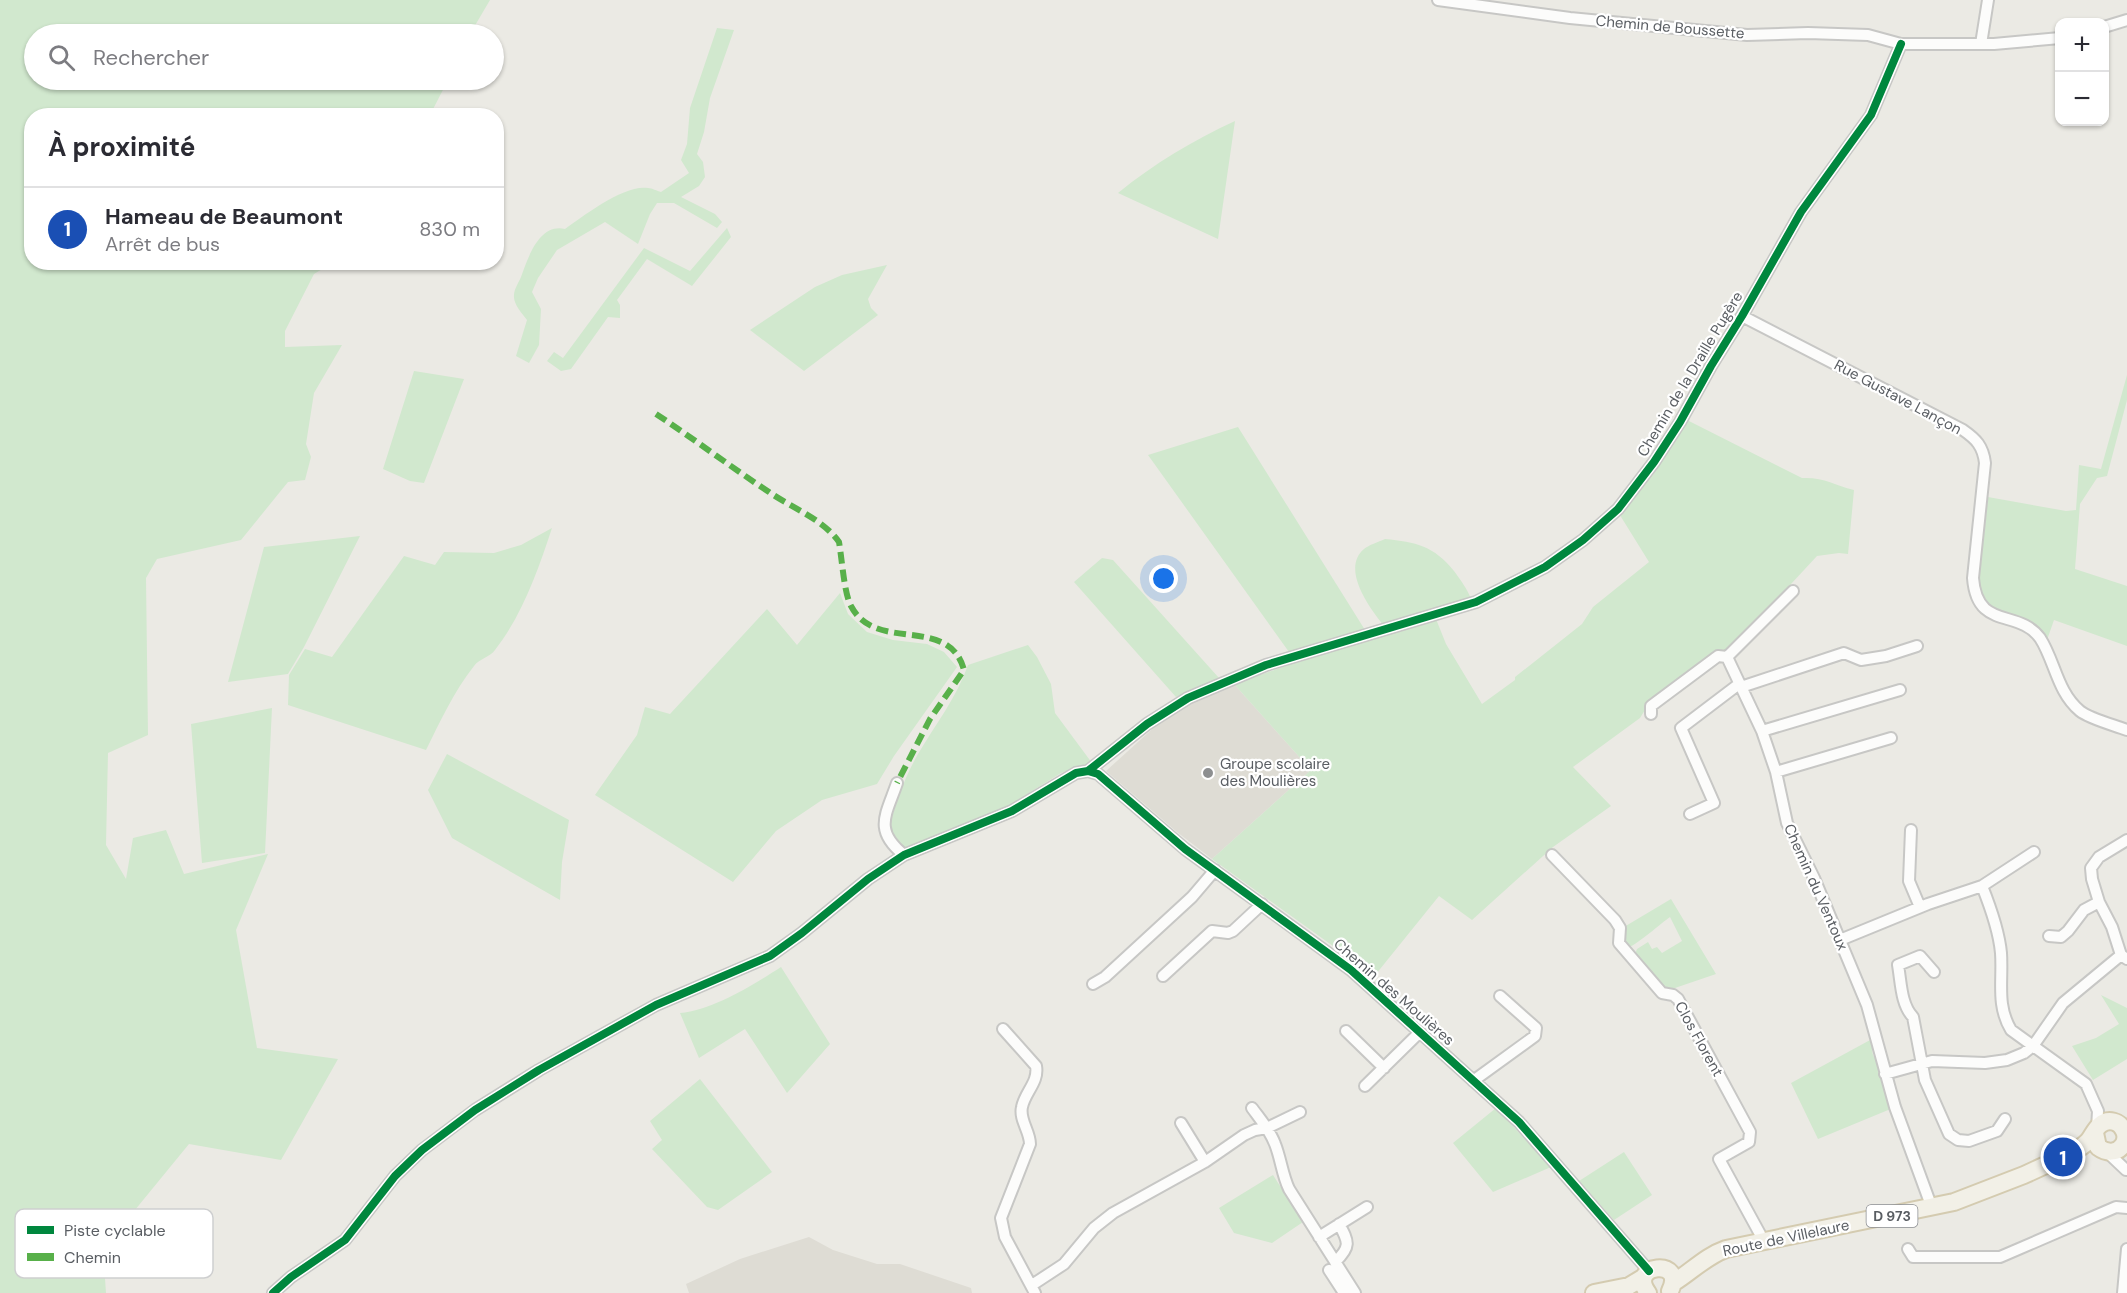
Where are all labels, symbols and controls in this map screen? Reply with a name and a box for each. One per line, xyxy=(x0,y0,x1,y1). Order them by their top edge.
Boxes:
street label: Chemin de Boussette xyxy=(1595,11,1745,43)
map controls xyxy=(2055,18,2109,126)
button: + xyxy=(2055,18,2109,72)
search box xyxy=(24,24,504,90)
icon: search xyxy=(45,41,78,74)
text: Rechercher xyxy=(93,43,209,72)
button: − xyxy=(2055,72,2109,126)
text: À proximité xyxy=(48,130,195,164)
text: Hameau de Beaumont xyxy=(105,202,343,231)
text: 1 xyxy=(64,216,71,242)
text: 830 m xyxy=(419,216,480,242)
text: Arrêt de bus xyxy=(105,231,220,257)
street label: Chemin de la Draille Pugère xyxy=(1633,288,1747,460)
street label: Rue Gustave Lançon xyxy=(1831,355,1965,439)
your location xyxy=(1149,564,1178,593)
place label: Groupe scolaire des Moulières xyxy=(1220,754,1330,791)
marker: Groupe scolaire des Moulières xyxy=(1201,766,1215,780)
street label: Chemin du Ventoux xyxy=(1779,821,1853,954)
street label: Chemin des Moulières xyxy=(1329,934,1459,1050)
street label: Clos Florent xyxy=(1670,998,1728,1080)
pin: 1 xyxy=(2044,1134,2082,1180)
road number: D 973 xyxy=(1866,1205,1918,1227)
legend xyxy=(15,1209,213,1278)
street label: Route de Villelaure xyxy=(1721,1215,1851,1261)
text: Piste cyclable xyxy=(64,1220,166,1241)
text: Chemin xyxy=(64,1247,121,1268)

